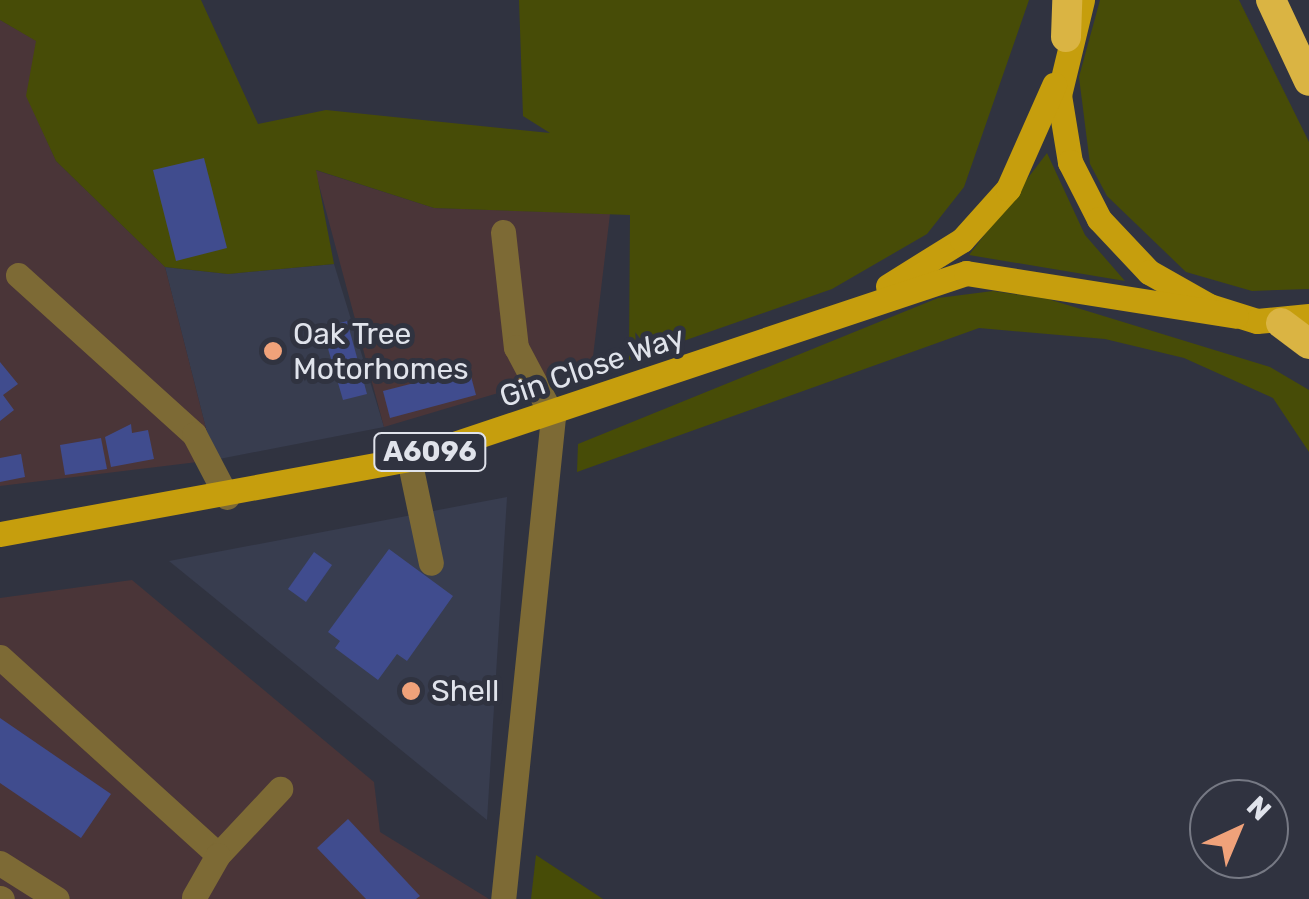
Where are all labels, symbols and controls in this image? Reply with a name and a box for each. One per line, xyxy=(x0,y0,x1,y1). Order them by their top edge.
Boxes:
place label: Oak Tree Motorhomes xyxy=(293,316,469,386)
street label: Gin Close Way xyxy=(495,319,689,415)
marker: Oak Tree Motorhomes xyxy=(262,340,284,362)
road number: A6096 xyxy=(372,429,488,475)
place label: Shell xyxy=(431,673,499,709)
marker: Shell xyxy=(400,680,422,702)
north arrow xyxy=(1189,779,1289,879)
text: N xyxy=(1240,790,1277,827)

